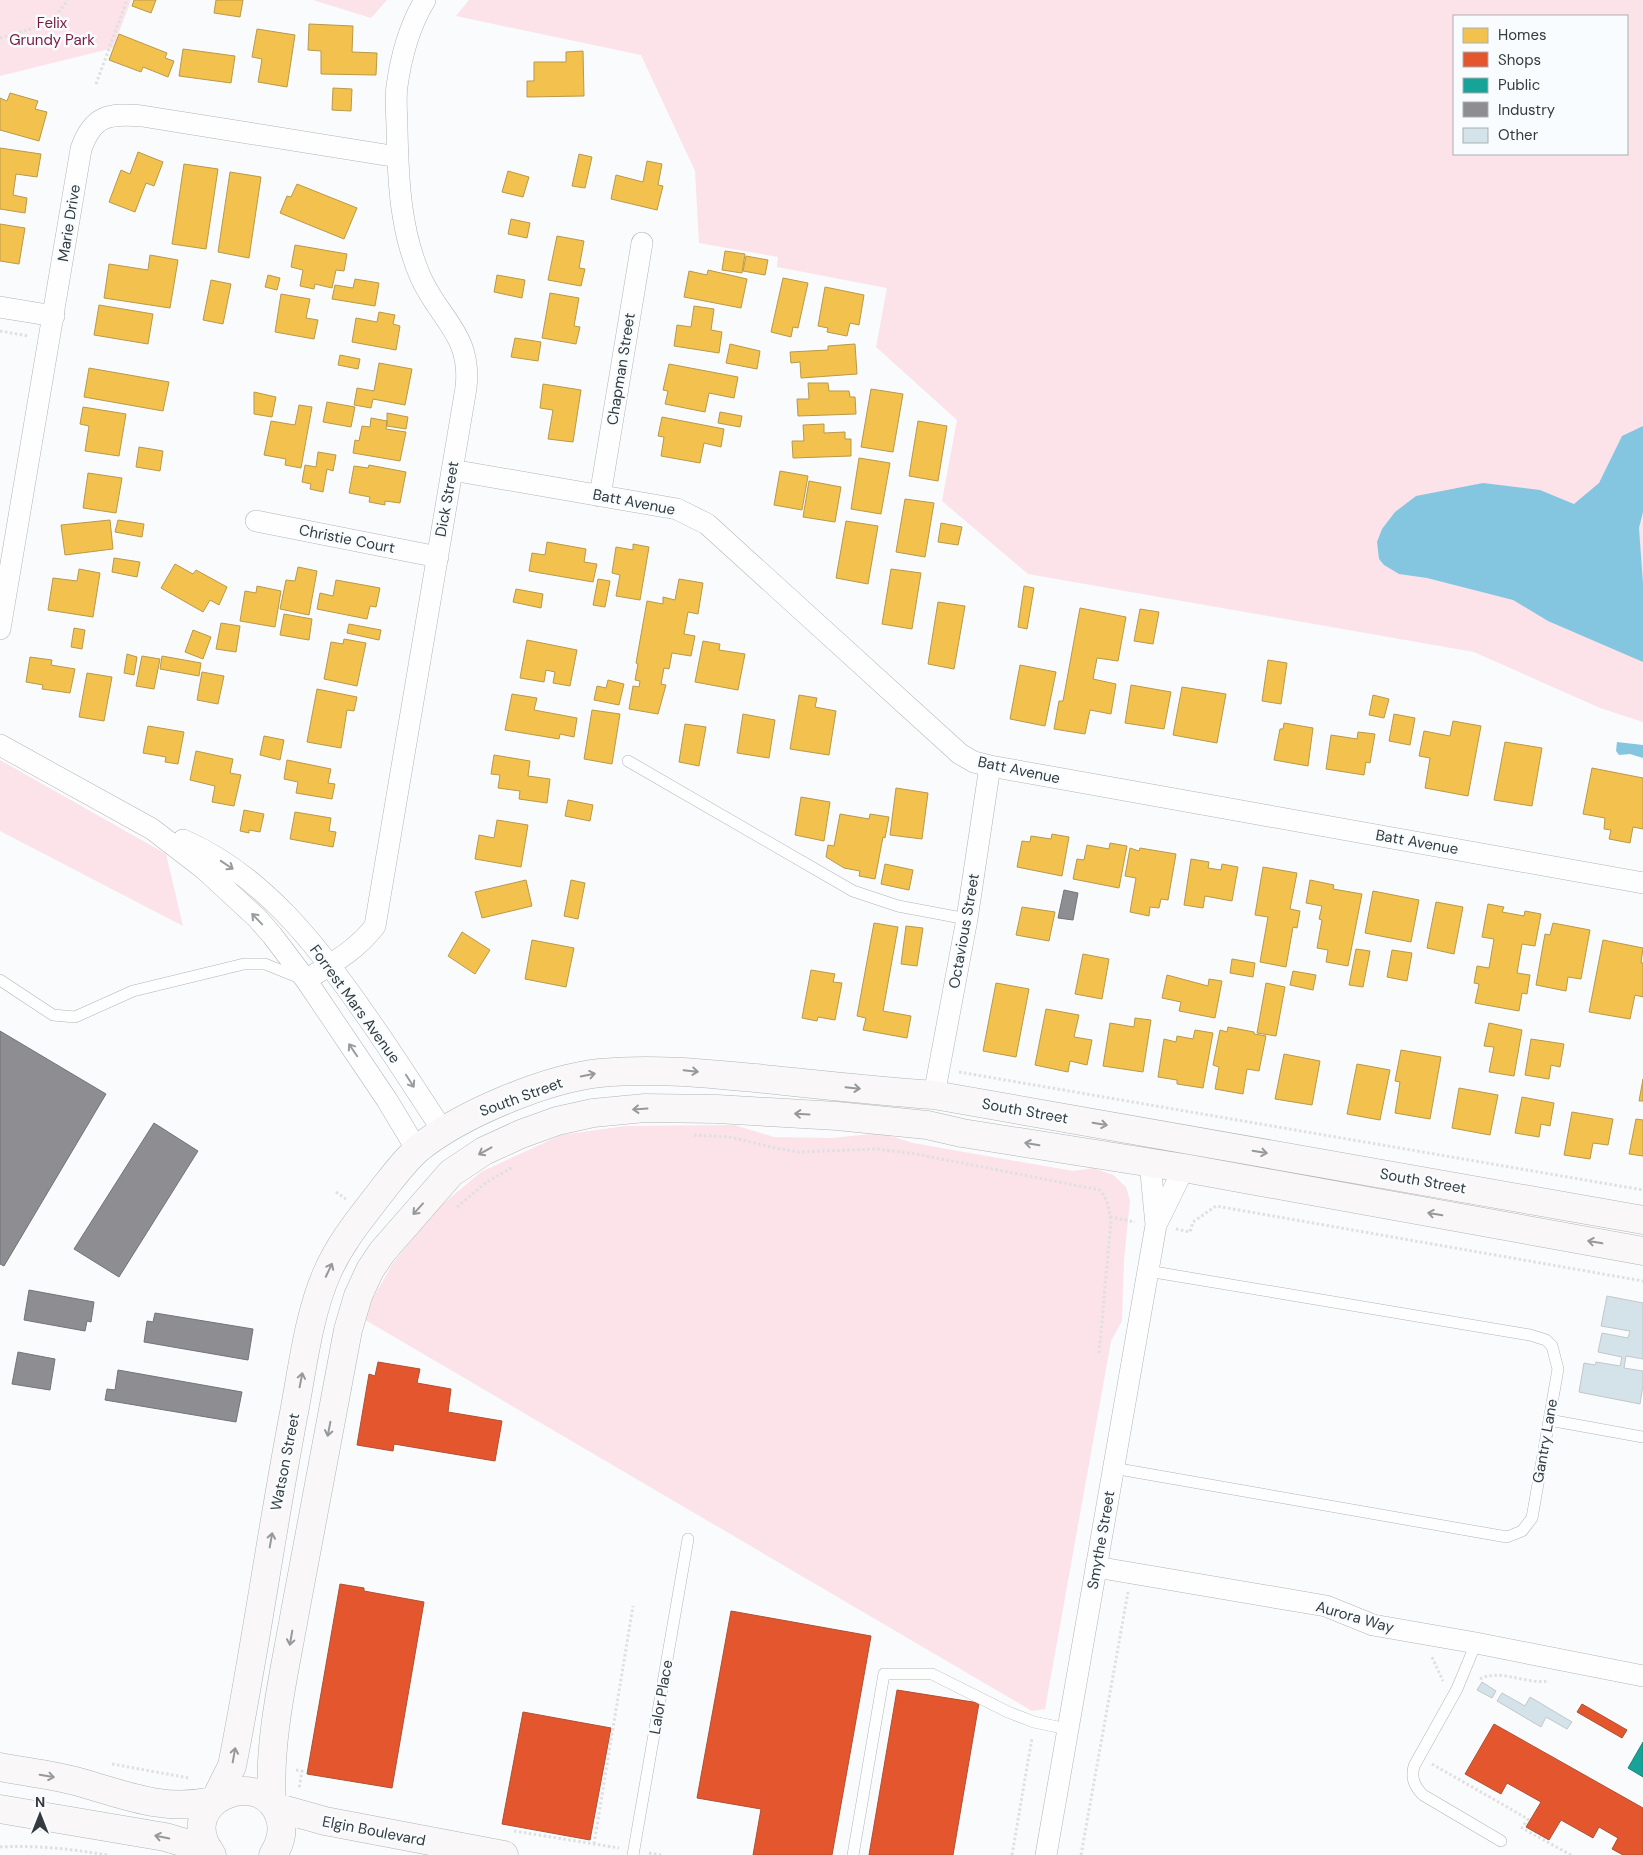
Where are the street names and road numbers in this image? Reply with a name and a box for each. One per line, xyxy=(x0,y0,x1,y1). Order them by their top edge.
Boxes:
street label: Marie Drive xyxy=(53,183,85,263)
street label: Chapman Street xyxy=(602,311,640,427)
street label: Dick Street xyxy=(431,459,464,538)
street label: Batt Avenue xyxy=(591,484,677,520)
street label: Christie Court xyxy=(297,520,397,558)
street label: Batt Avenue xyxy=(976,752,1062,788)
street label: Batt Avenue xyxy=(1374,825,1460,859)
street label: Octavious Street xyxy=(944,872,984,990)
street label: Forrest Mars Avenue xyxy=(305,941,405,1067)
street label: South Street xyxy=(477,1073,565,1121)
street label: South Street xyxy=(980,1094,1070,1128)
street label: South Street xyxy=(1378,1164,1468,1198)
street label: Gantry Lane xyxy=(1528,1397,1562,1485)
street label: Watson Street xyxy=(266,1411,304,1513)
street label: Smythe Street xyxy=(1082,1489,1120,1591)
street label: Aurora Way xyxy=(1314,1596,1397,1638)
street label: Lalor Place xyxy=(645,1658,677,1736)
street label: Elgin Boulevard xyxy=(321,1811,427,1851)

